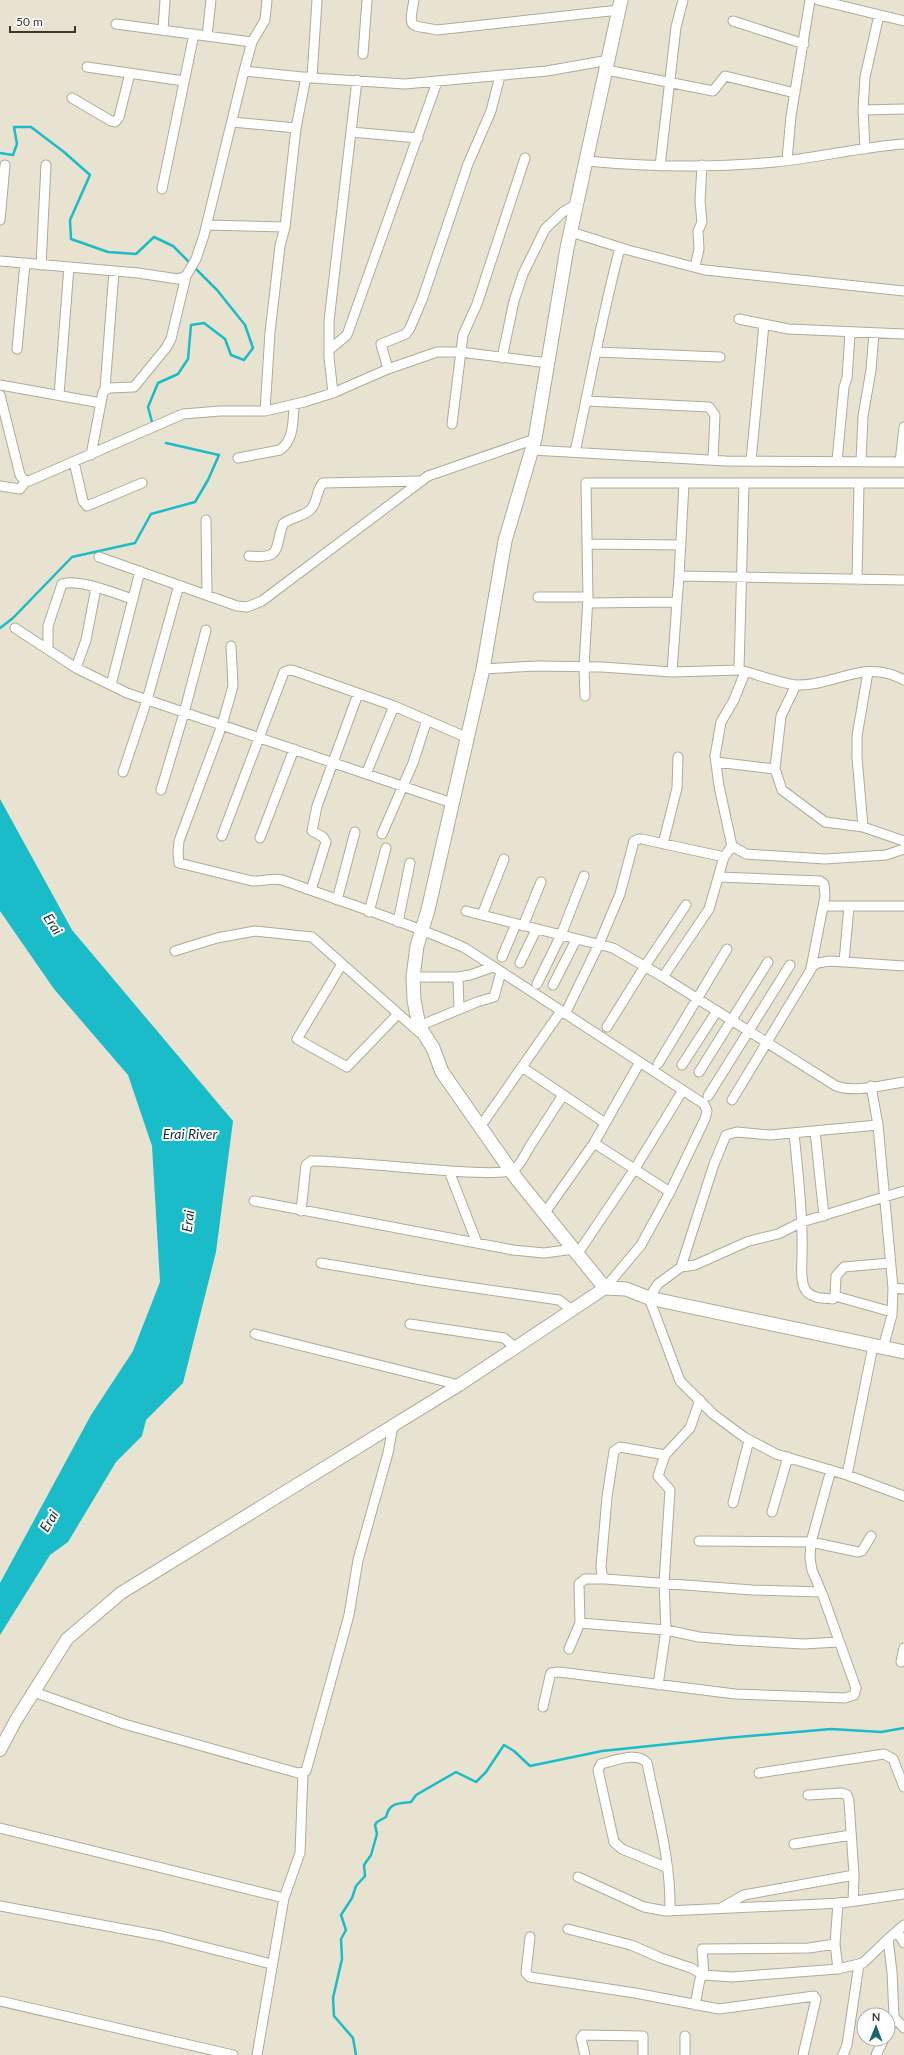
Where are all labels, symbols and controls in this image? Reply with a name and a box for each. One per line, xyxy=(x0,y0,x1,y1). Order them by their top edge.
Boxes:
scale bar xyxy=(10,8,75,34)
text: 50 m xyxy=(16,14,43,29)
water label: Erai xyxy=(40,910,67,938)
water label: Erai River xyxy=(163,1125,218,1142)
water label: Erai xyxy=(178,1208,198,1233)
water label: Erai xyxy=(36,1506,62,1535)
north arrow xyxy=(856,2007,896,2047)
text: N xyxy=(872,2010,881,2023)

